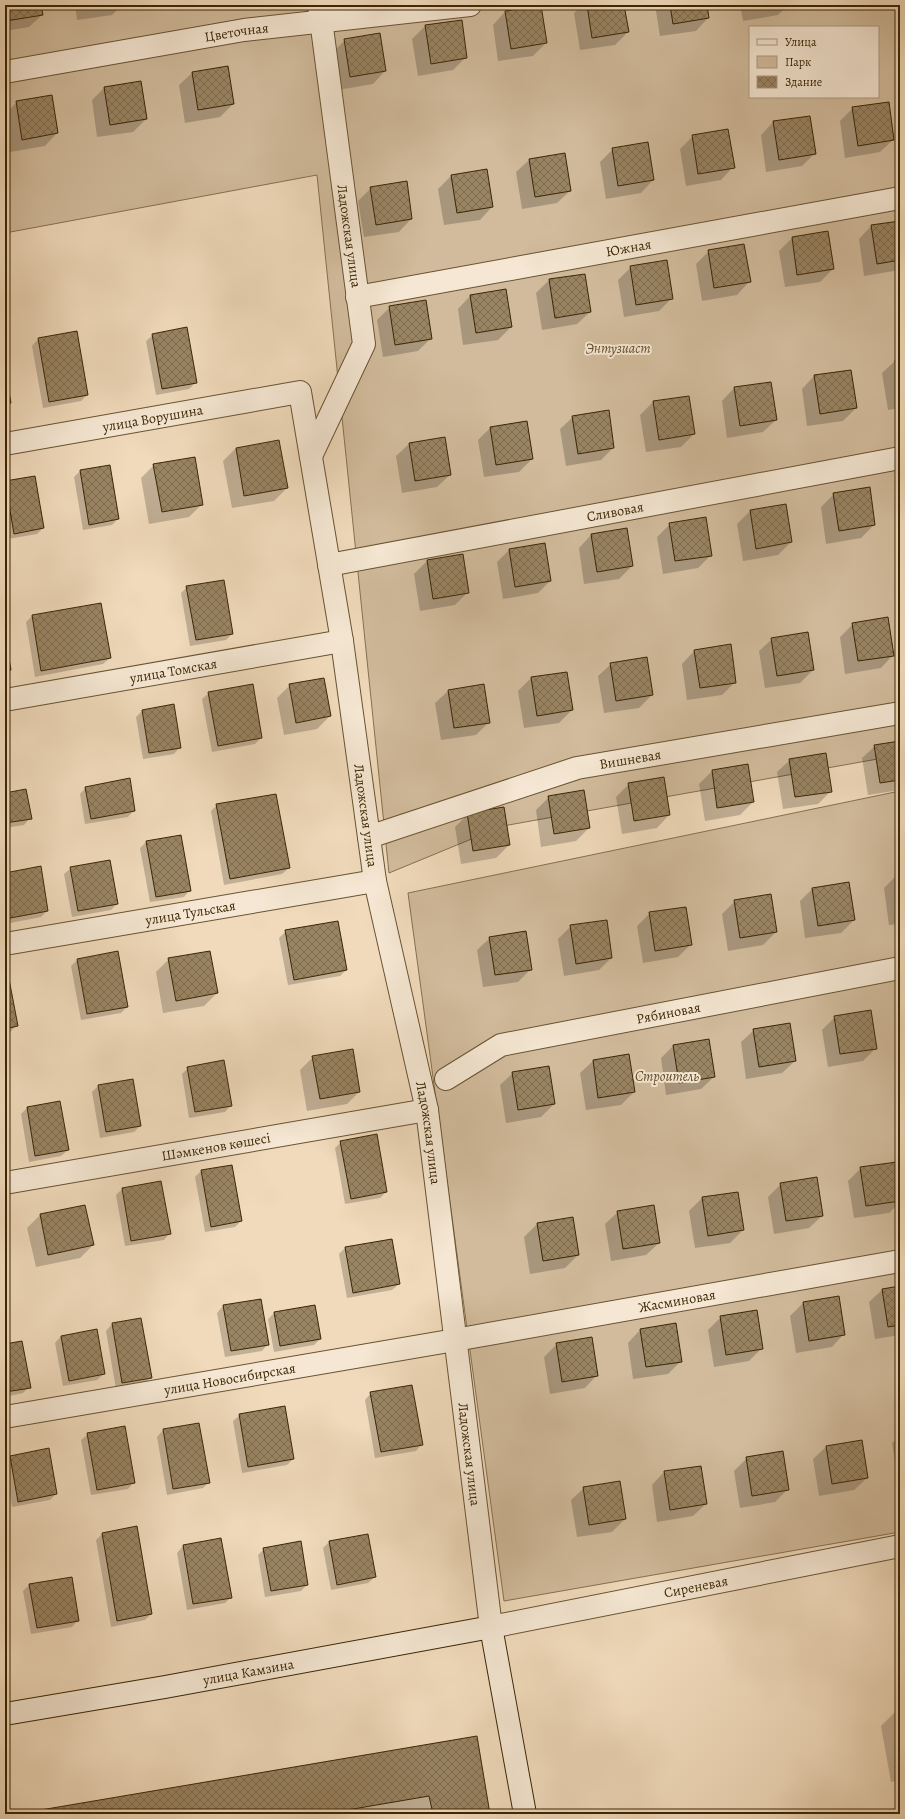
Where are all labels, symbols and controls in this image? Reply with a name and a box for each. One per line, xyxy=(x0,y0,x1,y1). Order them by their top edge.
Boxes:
street label: Цветочная xyxy=(203,18,270,46)
legend xyxy=(749,26,879,98)
text: Улица xyxy=(785,34,817,50)
text: Парк xyxy=(785,54,811,70)
text: Здание xyxy=(785,74,822,90)
street label: Ладожская улица xyxy=(332,183,366,289)
street label: Южная xyxy=(604,234,653,261)
park label: Энтузиаст xyxy=(586,339,650,358)
street label: улица Ворушина xyxy=(100,400,205,436)
street label: Сливовая xyxy=(585,497,645,526)
street label: улица Томская xyxy=(127,654,219,688)
street label: Вишневая xyxy=(598,744,663,774)
street label: Ладожская улица xyxy=(349,762,383,869)
street label: улица Тульская xyxy=(143,895,237,930)
street label: Рябиновая xyxy=(634,997,702,1028)
park label: Строитель xyxy=(635,1067,699,1086)
street label: Ладожская улица xyxy=(411,1079,446,1186)
street label: Шәмкенов көшесі xyxy=(160,1128,272,1165)
street label: Жасминовая xyxy=(637,1284,717,1317)
street label: улица Новосибирская xyxy=(161,1358,297,1399)
street label: Ладожская улица xyxy=(454,1401,486,1508)
street label: Сиреневая xyxy=(662,1571,730,1602)
street label: улица Камзина xyxy=(200,1654,296,1690)

